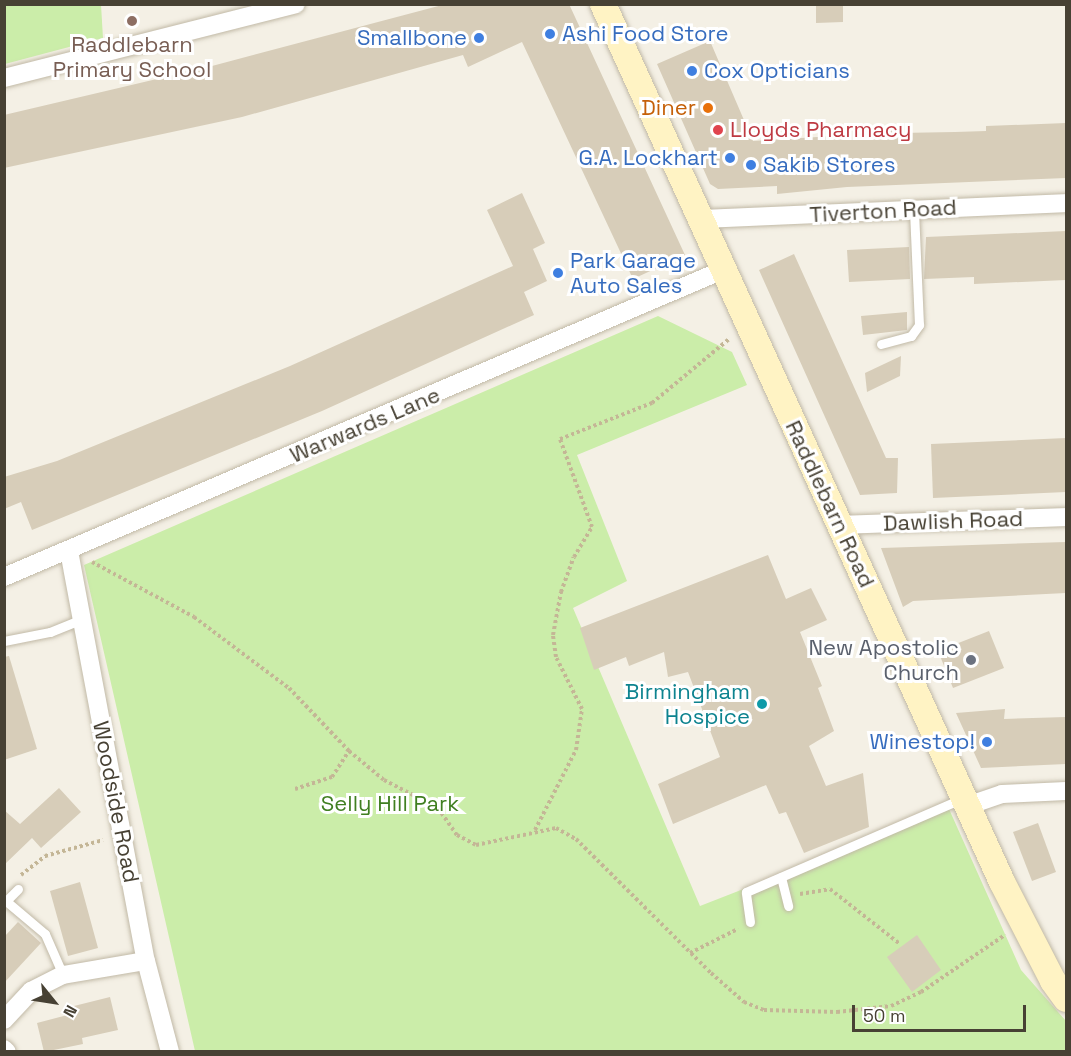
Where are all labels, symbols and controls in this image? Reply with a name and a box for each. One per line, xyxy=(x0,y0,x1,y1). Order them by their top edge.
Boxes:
marker: Raddlebarn Primary School xyxy=(125,14,139,28)
place label: Ashi Food Store xyxy=(562,21,728,47)
place label: Smallbone xyxy=(357,25,467,51)
marker: Ashi Food Store xyxy=(543,27,557,41)
place label: Raddlebarn Primary School xyxy=(53,31,211,82)
marker: Smallbone xyxy=(472,31,486,45)
place label: Cox Opticians xyxy=(704,58,850,84)
marker: Cox Opticians xyxy=(685,64,699,78)
place label: Diner xyxy=(641,95,696,121)
marker: Diner xyxy=(701,101,715,115)
place label: Lloyds Pharmacy xyxy=(730,117,911,143)
marker: Lloyds Pharmacy xyxy=(711,123,725,137)
place label: G.A. Lockhart xyxy=(578,145,718,171)
marker: G.A. Lockhart xyxy=(723,151,737,165)
place label: Sakib Stores xyxy=(763,152,896,178)
marker: Sakib Stores xyxy=(744,158,758,172)
street label: Tiverton Road xyxy=(809,194,957,228)
place label: Park Garage Auto Sales xyxy=(570,247,696,298)
marker: Park Garage Auto Sales xyxy=(551,266,565,280)
street label: Warwards Lane xyxy=(286,381,444,469)
street label: Raddlebarn Road xyxy=(780,416,880,592)
street label: Dawlish Road xyxy=(883,505,1023,537)
place label: New Apostolic Church xyxy=(808,634,959,686)
marker: New Apostolic Church xyxy=(964,653,978,667)
place label: Birmingham Hospice xyxy=(625,678,750,730)
marker: Birmingham Hospice xyxy=(755,697,769,711)
street label: Woodside Road xyxy=(87,719,145,885)
place label: Winestop! xyxy=(869,729,975,755)
marker: Winestop! xyxy=(980,735,994,749)
park label: Selly Hill Park xyxy=(321,791,459,817)
north arrow xyxy=(24,972,84,1032)
scale bar xyxy=(855,993,1029,1031)
text: N xyxy=(58,1001,82,1021)
text: 50 m xyxy=(863,1004,905,1027)

